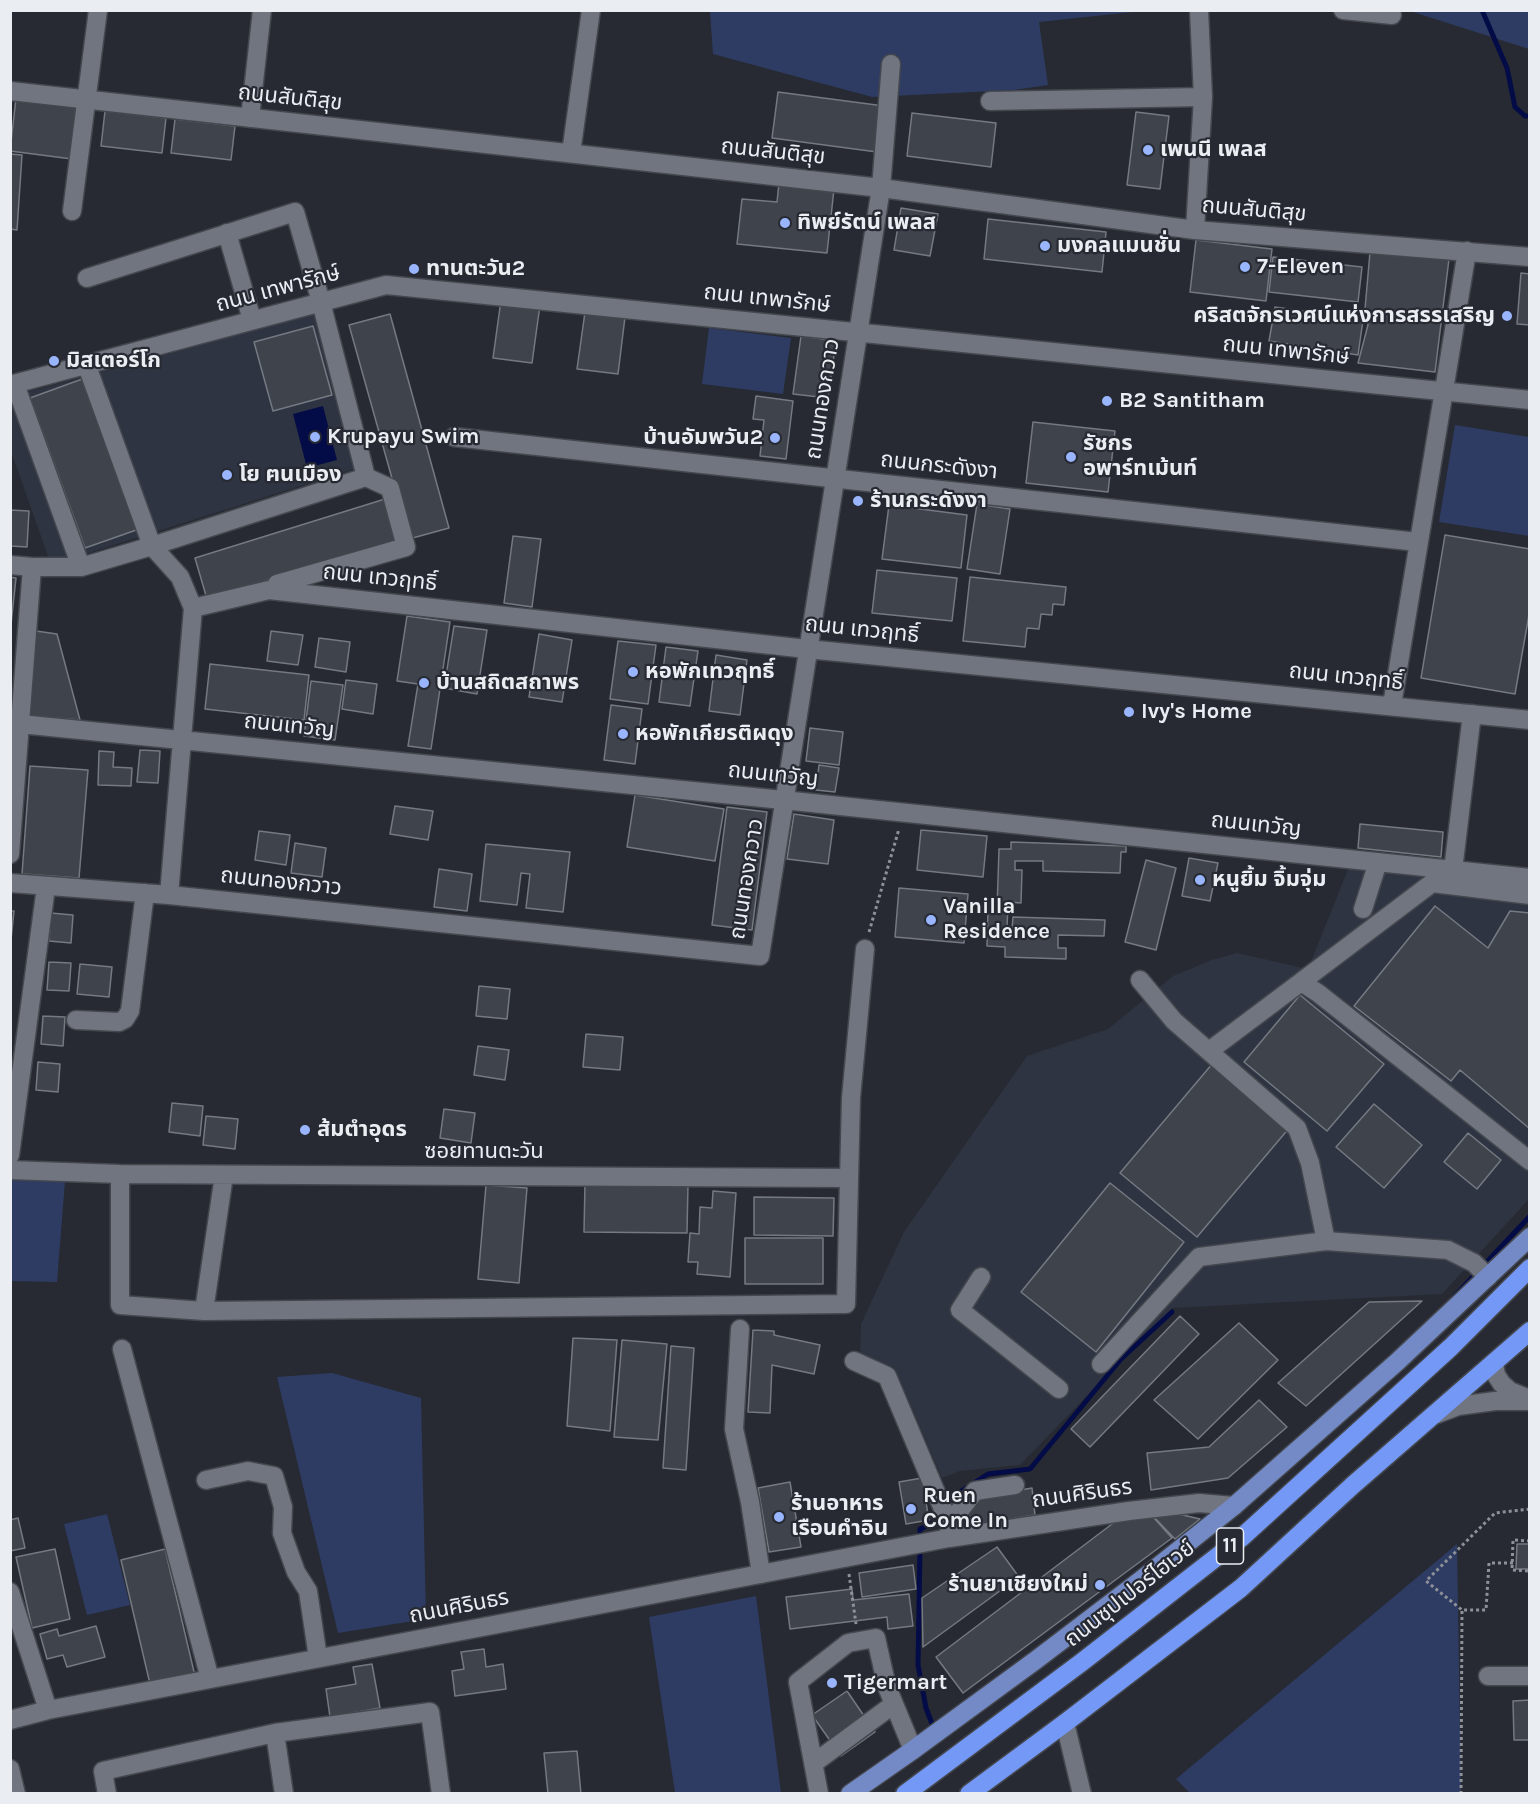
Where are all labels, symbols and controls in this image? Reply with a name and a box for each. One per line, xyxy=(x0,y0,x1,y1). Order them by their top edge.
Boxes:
street label: ถนนสันติสุข xyxy=(236,79,344,117)
street label: ถนนสันติสุข xyxy=(719,133,827,171)
place label: เพนนี เพลส xyxy=(1160,137,1267,163)
marker: เพนนี เพลส xyxy=(1141,143,1155,157)
street label: ถนนสันติสุข xyxy=(1201,192,1307,228)
place label: ทิพย์รัตน์ เพลส xyxy=(797,210,936,236)
marker: ทิพย์รัตน์ เพลส xyxy=(778,216,792,230)
place label: มงคลแมนชั่น xyxy=(1057,233,1181,259)
marker: มงคลแมนชั่น xyxy=(1038,239,1052,253)
place label: 7-Eleven xyxy=(1257,254,1344,280)
place label: ทานตะวัน2 xyxy=(426,256,525,282)
street label: ถนน เทพารักษ์ xyxy=(213,260,343,318)
marker: 7-Eleven xyxy=(1238,260,1252,274)
marker: ทานตะวัน2 xyxy=(407,262,421,276)
street label: ถนน เทพารักษ์ xyxy=(702,279,832,319)
place label: คริสตจักรเวศน์แห่งการสรรเสริญ xyxy=(1193,303,1495,329)
marker: คริสตจักรเวศน์แห่งการสรรเสริญ xyxy=(1500,309,1514,323)
street label: ถนน เทพารักษ์ xyxy=(1221,331,1351,371)
street label: ถนนทองกวาว xyxy=(800,337,846,461)
place label: มิสเตอร์โก xyxy=(66,348,161,374)
marker: มิสเตอร์โก xyxy=(47,354,61,368)
place label: B2 Santitham xyxy=(1119,388,1265,414)
marker: B2 Santitham xyxy=(1100,394,1114,408)
place label: Krupayu Swim xyxy=(327,424,479,450)
place label: บ้านอัมพวัน2 xyxy=(643,425,763,451)
marker: Krupayu Swim xyxy=(308,430,322,444)
marker: บ้านอัมพวัน2 xyxy=(768,431,782,445)
place label: รัชกร อพาร์ทเม้นท์ xyxy=(1083,431,1197,482)
street label: ถนนกระดังงา xyxy=(879,447,999,485)
marker: รัชกร อพาร์ทเม้นท์ xyxy=(1064,450,1078,464)
place label: โย ฅนเมือง xyxy=(239,462,342,488)
marker: โย ฅนเมือง xyxy=(220,468,234,482)
place label: ร้านกระดังงา xyxy=(870,488,987,514)
marker: ร้านกระดังงา xyxy=(851,494,865,508)
street label: ถนน เทวฤทธิ์ xyxy=(322,559,438,597)
street label: ถนน เทวฤทธิ์ xyxy=(804,611,920,649)
street label: ถนน เทวฤทธิ์ xyxy=(1288,658,1404,696)
place label: หอพักเทวฤทธิ์ xyxy=(645,659,775,685)
marker: หอพักเทวฤทธิ์ xyxy=(626,665,640,679)
place label: บ้านสถิตสถาพร xyxy=(436,670,579,696)
marker: บ้านสถิตสถาพร xyxy=(417,676,431,690)
place label: Ivy's Home xyxy=(1141,699,1252,725)
marker: Ivy's Home xyxy=(1122,705,1136,719)
street label: ถนนเทวัญ xyxy=(242,708,336,744)
place label: หอพักเกียรติผดุง xyxy=(635,721,794,747)
marker: หอพักเกียรติผดุง xyxy=(616,727,630,741)
street label: ถนนเทวัญ xyxy=(726,757,820,793)
street label: ถนนเทวัญ xyxy=(1209,807,1303,843)
street label: ถนนทองกวาว xyxy=(724,817,770,941)
street label: ถนนทองกวาว xyxy=(219,863,343,901)
place label: หนูยิ้ม จิ้มจุ่ม xyxy=(1212,867,1326,893)
marker: หนูยิ้ม จิ้มจุ่ม xyxy=(1193,873,1207,887)
place label: Vanilla Residence xyxy=(943,894,1050,945)
marker: Vanilla Residence xyxy=(924,913,938,927)
place label: ส้มตำอุดร xyxy=(317,1117,407,1143)
marker: ส้มตำอุดร xyxy=(298,1123,312,1137)
street label: ซอยทานตะวัน xyxy=(424,1139,544,1165)
street label: ถนนศิรินธร xyxy=(1030,1474,1134,1514)
place label: Ruen Come In xyxy=(923,1483,1008,1534)
place label: ร้านอาหาร เรือนคำอิน xyxy=(791,1491,888,1542)
marker: Ruen Come In xyxy=(904,1502,918,1516)
marker: ร้านอาหาร เรือนคำอิน xyxy=(772,1510,786,1524)
road number: 11 xyxy=(1216,1528,1244,1564)
street label: ถนนซุปเปอร์ไฮเวย์ xyxy=(1060,1535,1200,1653)
place label: ร้านยาเชียงใหม่ xyxy=(948,1572,1088,1598)
marker: ร้านยาเชียงใหม่ xyxy=(1093,1578,1107,1592)
street label: ถนนศิรินธร xyxy=(407,1584,511,1630)
place label: Tigermart xyxy=(844,1670,947,1696)
marker: Tigermart xyxy=(825,1676,839,1690)

